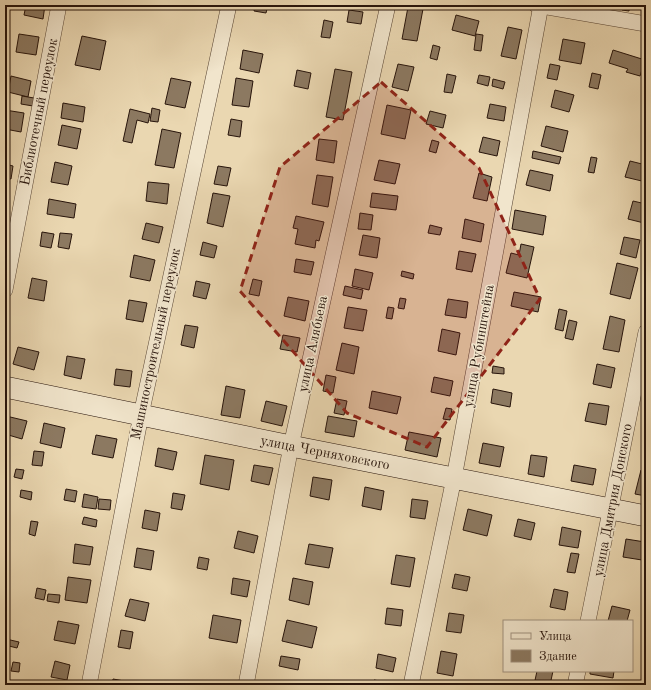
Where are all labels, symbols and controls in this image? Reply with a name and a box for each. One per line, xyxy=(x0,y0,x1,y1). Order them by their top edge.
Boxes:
street label: Библиотечный переулок xyxy=(18,37,60,187)
street label: Машиностроительный переулок xyxy=(129,247,183,441)
street label: улица Рубинштейна xyxy=(461,283,497,409)
street label: улица Алябьева xyxy=(296,294,330,394)
street label: улица Дмитрия Донского xyxy=(591,422,635,578)
street label: улица Черняховского xyxy=(259,434,391,472)
legend xyxy=(503,620,633,672)
text: Улица xyxy=(539,631,572,643)
text: Здание xyxy=(539,651,577,663)

